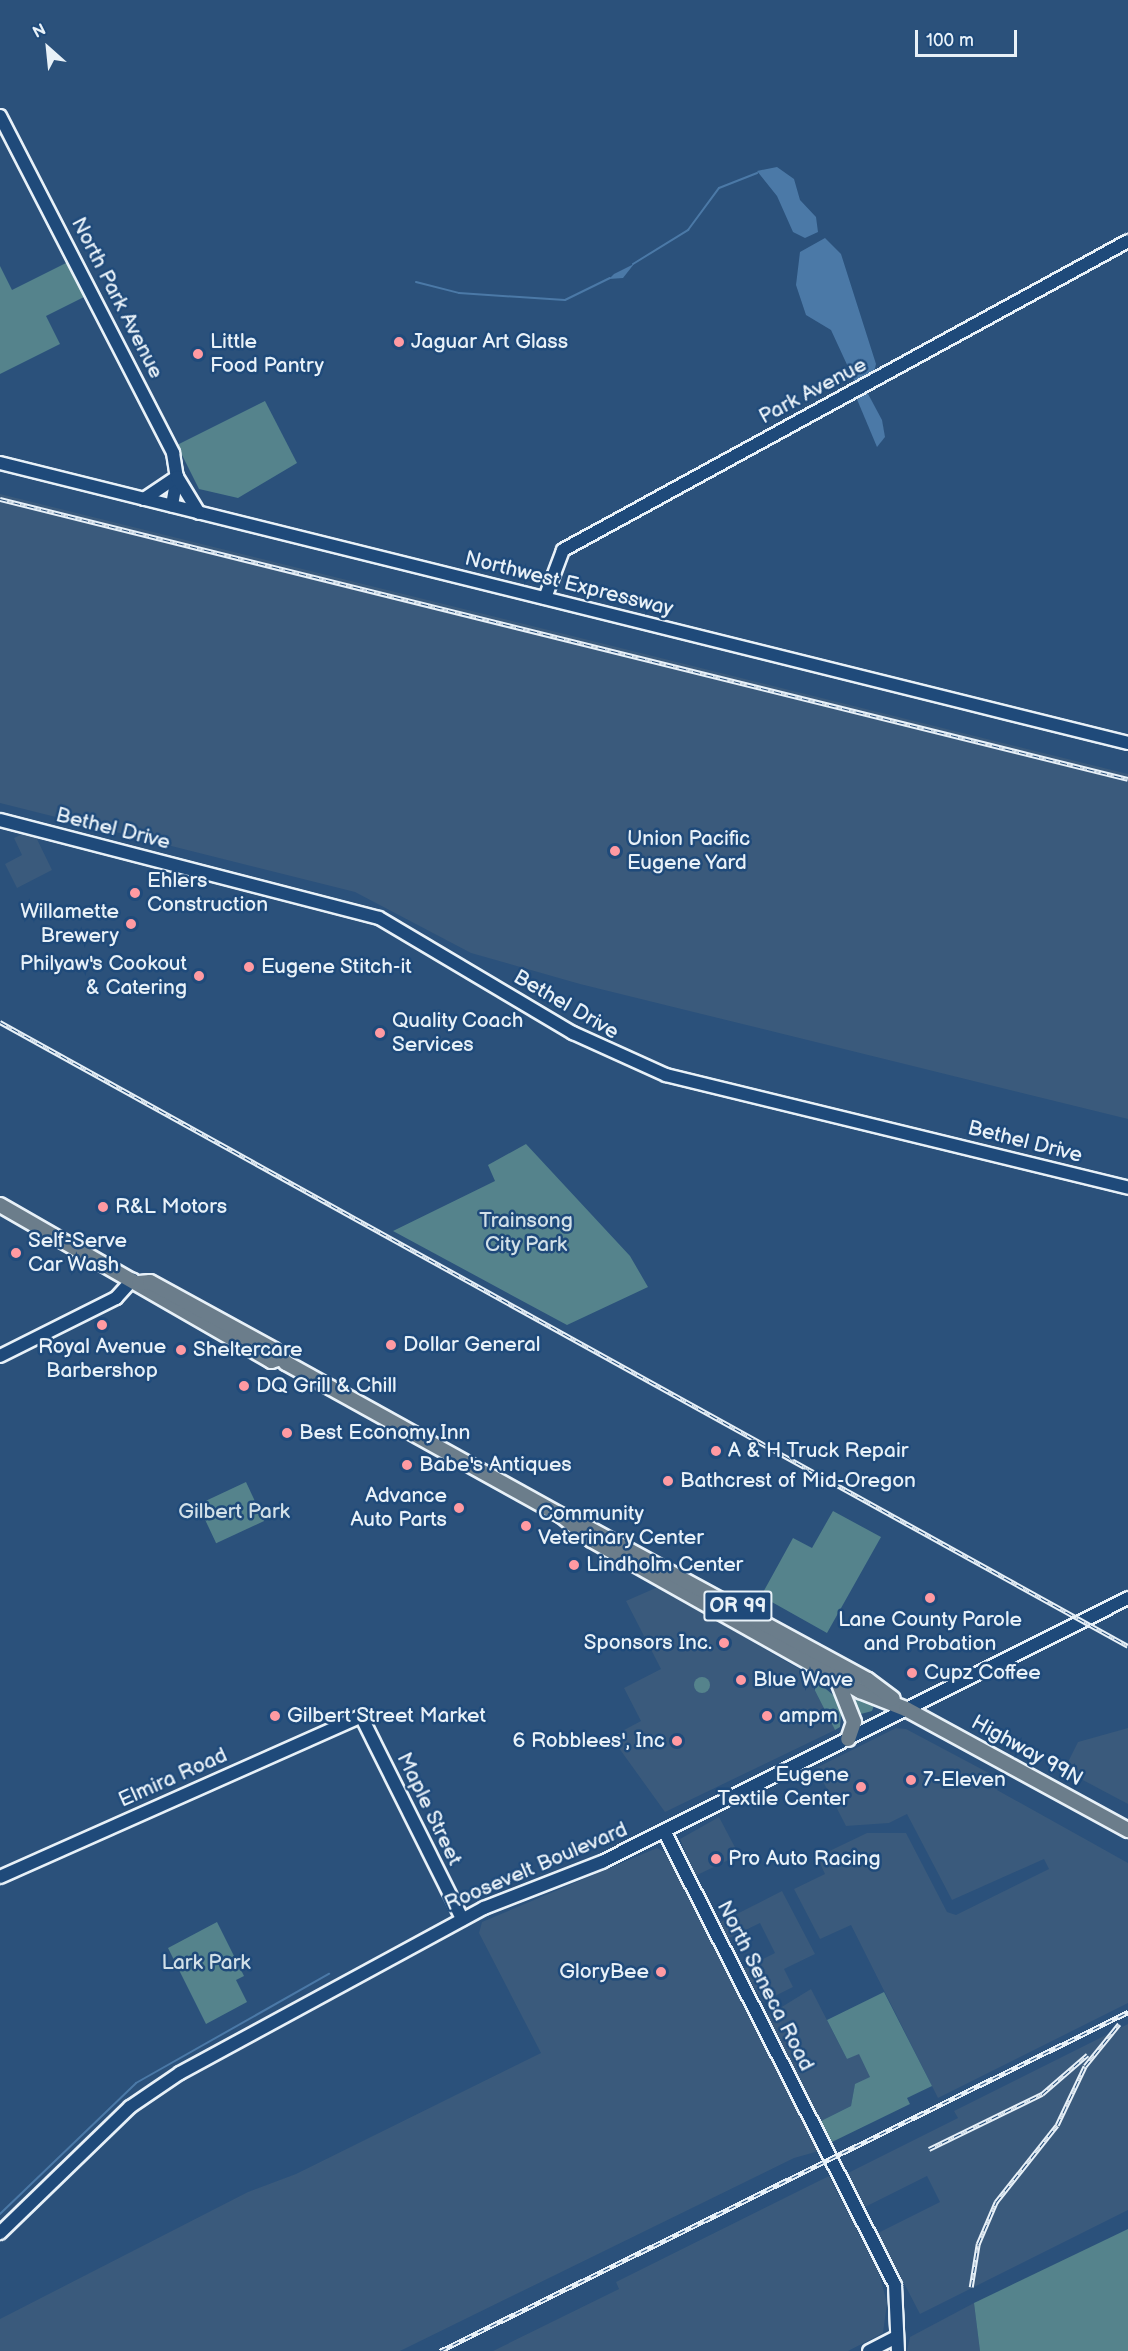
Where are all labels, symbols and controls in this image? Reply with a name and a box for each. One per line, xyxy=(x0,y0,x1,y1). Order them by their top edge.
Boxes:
north arrow xyxy=(18,18,78,78)
scale bar xyxy=(918,18,1020,56)
text: N xyxy=(30,20,49,43)
text: 100 m xyxy=(926,30,974,51)
street label: North Park Avenue xyxy=(65,213,169,383)
place label: Little Food Pantry xyxy=(210,329,324,379)
place label: Jaguar Art Glass xyxy=(411,329,568,355)
marker: Jaguar Art Glass xyxy=(392,335,406,349)
marker: Little Food Pantry xyxy=(191,347,205,361)
street label: Park Avenue xyxy=(755,352,871,430)
street label: Northwest Expressway xyxy=(462,546,676,622)
street label: Bethel Drive xyxy=(53,803,173,855)
place label: Union Pacific Eugene Yard xyxy=(627,826,750,876)
marker: Union Pacific Eugene Yard xyxy=(608,844,622,858)
place label: Ehlers Construction xyxy=(147,868,268,918)
marker: Ehlers Construction xyxy=(128,886,142,900)
place label: Willamette Brewery xyxy=(20,899,119,949)
marker: Willamette Brewery xyxy=(124,917,138,931)
place label: Philyaw's Cookout & Catering xyxy=(20,951,187,1001)
place label: Eugene Stitch-it xyxy=(261,954,412,980)
marker: Eugene Stitch-it xyxy=(242,960,256,974)
street label: Bethel Drive xyxy=(509,965,623,1045)
marker: Philyaw's Cookout & Catering xyxy=(192,969,206,983)
place label: Quality Coach Services xyxy=(392,1008,525,1058)
marker: Quality Coach Services xyxy=(373,1026,387,1040)
street label: Bethel Drive xyxy=(965,1116,1085,1168)
place label: R&L Motors xyxy=(115,1194,227,1220)
marker: R&L Motors xyxy=(96,1200,110,1214)
park label: Trainsong City Park xyxy=(479,1208,573,1258)
place label: Self-Serve Car Wash xyxy=(28,1228,127,1278)
marker: Self-Serve Car Wash xyxy=(9,1246,23,1260)
marker: Royal Avenue Barbershop xyxy=(95,1318,109,1332)
place label: Dollar General xyxy=(403,1332,541,1358)
place label: Royal Avenue Barbershop xyxy=(38,1334,166,1384)
place label: Sheltercare xyxy=(193,1337,303,1363)
marker: Dollar General xyxy=(384,1338,398,1352)
marker: Sheltercare xyxy=(174,1343,188,1357)
place label: DQ Grill & Chill xyxy=(256,1373,397,1399)
marker: DQ Grill & Chill xyxy=(237,1379,251,1393)
place label: Best Economy Inn xyxy=(299,1420,472,1446)
marker: Best Economy Inn xyxy=(280,1426,294,1440)
place label: A & H Truck Repair xyxy=(728,1438,909,1464)
marker: A & H Truck Repair xyxy=(709,1444,723,1458)
place label: Babe's Antiques xyxy=(419,1452,572,1478)
marker: Babe's Antiques xyxy=(400,1458,414,1472)
place label: Bathcrest of Mid-Oregon xyxy=(680,1468,916,1494)
marker: Bathcrest of Mid-Oregon xyxy=(661,1474,675,1488)
place label: Advance Auto Parts xyxy=(351,1483,447,1533)
park label: Gilbert Park xyxy=(178,1499,290,1525)
marker: Advance Auto Parts xyxy=(452,1501,466,1515)
place label: Community Veterinary Center xyxy=(538,1501,705,1551)
marker: Community Veterinary Center xyxy=(519,1519,533,1533)
place label: Lindholm Center xyxy=(586,1552,743,1578)
marker: Lindholm Center xyxy=(567,1558,581,1572)
road number: OR 99 xyxy=(702,1589,774,1623)
marker: Lane County Parole and Probation xyxy=(923,1591,937,1605)
place label: Lane County Parole and Probation xyxy=(837,1607,1023,1657)
place label: Sponsors Inc. xyxy=(584,1630,712,1656)
marker: Sponsors Inc. xyxy=(717,1636,731,1650)
place label: Cupz Coffee xyxy=(924,1660,1041,1686)
marker: Cupz Coffee xyxy=(905,1666,919,1680)
place label: Blue Wave xyxy=(753,1667,854,1693)
marker: Blue Wave xyxy=(734,1673,748,1687)
place label: Gilbert Street Market xyxy=(287,1703,486,1729)
place label: ampm xyxy=(779,1703,838,1729)
marker: Gilbert Street Market xyxy=(268,1709,282,1723)
marker: ampm xyxy=(760,1709,774,1723)
street label: Highway 99N xyxy=(966,1710,1088,1792)
place label: 6 Robblees', Inc xyxy=(512,1728,665,1754)
marker: 6 Robblees', Inc xyxy=(670,1734,684,1748)
street label: Elmira Road xyxy=(115,1743,231,1813)
street label: Maple Street xyxy=(391,1748,467,1870)
place label: Eugene Textile Center xyxy=(717,1762,849,1812)
place label: 7-Eleven xyxy=(923,1767,1006,1793)
marker: 7-Eleven xyxy=(904,1773,918,1787)
marker: Eugene Textile Center xyxy=(854,1780,868,1794)
street label: Roosevelt Boulevard xyxy=(441,1817,631,1917)
place label: Pro Auto Racing xyxy=(728,1846,881,1872)
marker: Pro Auto Racing xyxy=(709,1852,723,1866)
street label: North Seneca Road xyxy=(711,1896,819,2076)
park label: Lark Park xyxy=(162,1950,250,1976)
place label: GloryBee xyxy=(559,1959,649,1985)
marker: GloryBee xyxy=(654,1965,668,1979)

